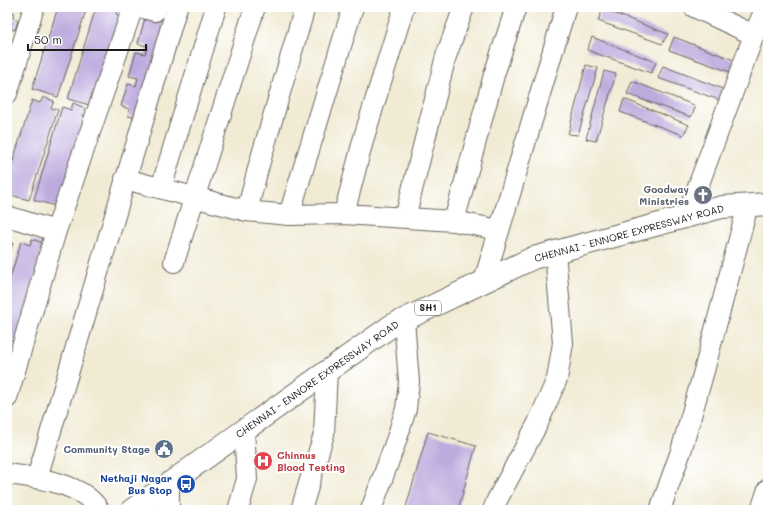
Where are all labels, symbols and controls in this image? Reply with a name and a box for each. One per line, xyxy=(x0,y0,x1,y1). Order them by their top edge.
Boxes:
scale bar xyxy=(28,26,146,52)
text: 50 m xyxy=(34,31,62,47)
place label: Goodway Ministries xyxy=(639,182,690,208)
church icon: Goodway Ministries xyxy=(692,184,714,206)
street label: CHENNAI - ENNORE EXPRESSWAY ROAD xyxy=(533,201,726,265)
road number: SH1 xyxy=(415,301,441,315)
street label: CHENNAI - ENNORE EXPRESSWAY ROAD xyxy=(233,317,401,441)
public building icon: Community Stage xyxy=(153,438,175,460)
place label: Community Stage xyxy=(64,442,150,456)
place label: Chinnus Blood Testing xyxy=(277,448,345,474)
hospital icon: Chinnus Blood Testing xyxy=(252,450,274,472)
place label: Nethaji Nagar Bus Stop xyxy=(100,471,172,497)
bus stop icon: Nethaji Nagar Bus Stop xyxy=(175,473,197,495)

